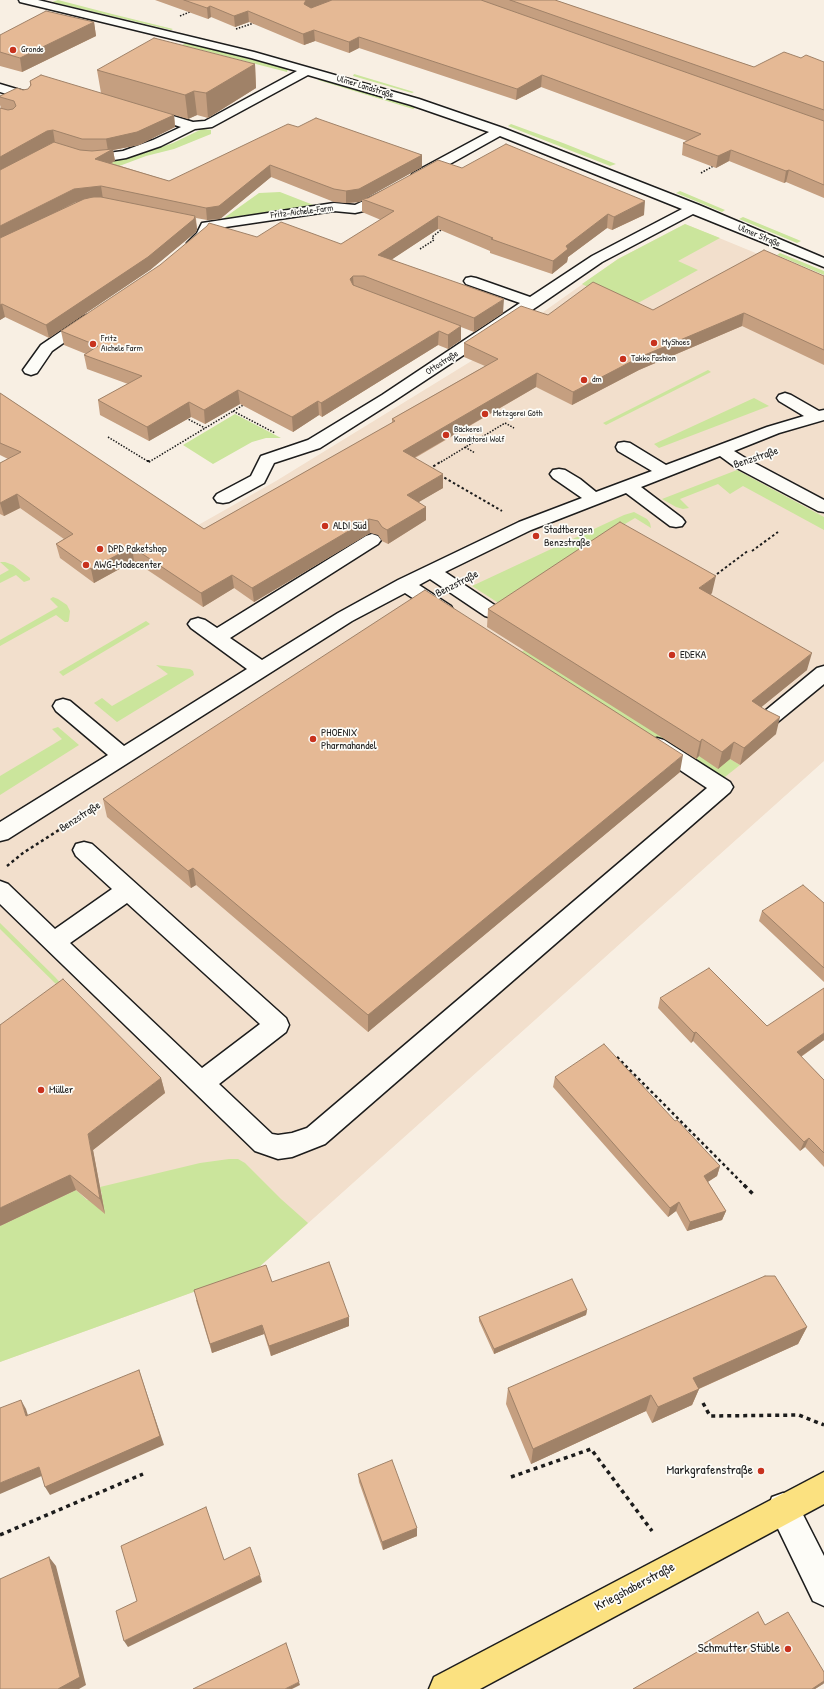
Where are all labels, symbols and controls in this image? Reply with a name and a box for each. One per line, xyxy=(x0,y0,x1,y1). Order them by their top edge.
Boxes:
marker: Gronde xyxy=(8,45,18,55)
place label: Gronde xyxy=(21,45,44,55)
street label: Ulmer Landstraße xyxy=(335,73,395,101)
street label: Fritz-Aichele-Farm xyxy=(270,203,334,221)
street label: Ulmer Straße xyxy=(736,222,782,250)
place label: Fritz Aichele Farm xyxy=(101,334,143,355)
marker: MyShoes xyxy=(649,338,659,348)
place label: MyShoes xyxy=(662,338,690,348)
marker: Fritz Aichele Farm xyxy=(88,339,98,349)
street label: Ottostraße xyxy=(424,348,460,378)
marker: Takko Fashion xyxy=(618,354,628,364)
place label: Takko Fashion xyxy=(631,354,676,364)
marker: dm xyxy=(579,375,589,385)
place label: dm xyxy=(592,375,602,385)
marker: Metzgerei Göth xyxy=(480,409,490,419)
place label: Metzgerei Göth xyxy=(493,409,542,419)
place label: Bäckerei Konditorei Wolf xyxy=(454,425,505,446)
marker: Bäckerei Konditorei Wolf xyxy=(441,430,451,440)
street label: Benzstraße xyxy=(732,444,780,472)
place label: ALDI Süd xyxy=(333,519,367,533)
marker: ALDI Süd xyxy=(320,521,330,531)
place label: Stadtbergen Benzstraße xyxy=(544,523,593,549)
marker: Stadtbergen Benzstraße xyxy=(531,531,541,541)
place label: DPD Paketshop xyxy=(108,542,167,556)
marker: DPD Paketshop xyxy=(95,544,105,554)
place label: AWG-Modecenter xyxy=(94,558,162,572)
marker: AWG-Modecenter xyxy=(81,560,91,570)
street label: Benzstraße xyxy=(433,568,481,600)
place label: EDEKA xyxy=(680,648,706,662)
marker: EDEKA xyxy=(667,650,677,660)
place label: PHOENIX Pharmahandel xyxy=(321,726,377,752)
marker: PHOENIX Pharmahandel xyxy=(308,734,318,744)
street label: Benzstraße xyxy=(57,799,103,835)
place label: Müller xyxy=(49,1083,73,1097)
marker: Müller xyxy=(36,1085,46,1095)
place label: Markgrafenstraße xyxy=(667,1463,753,1479)
marker: Markgrafenstraße xyxy=(756,1466,766,1476)
street label: Kriegshaberstraße xyxy=(592,1559,678,1615)
place label: Schmutter Stüble xyxy=(698,1641,780,1657)
marker: Schmutter Stüble xyxy=(783,1644,793,1654)

